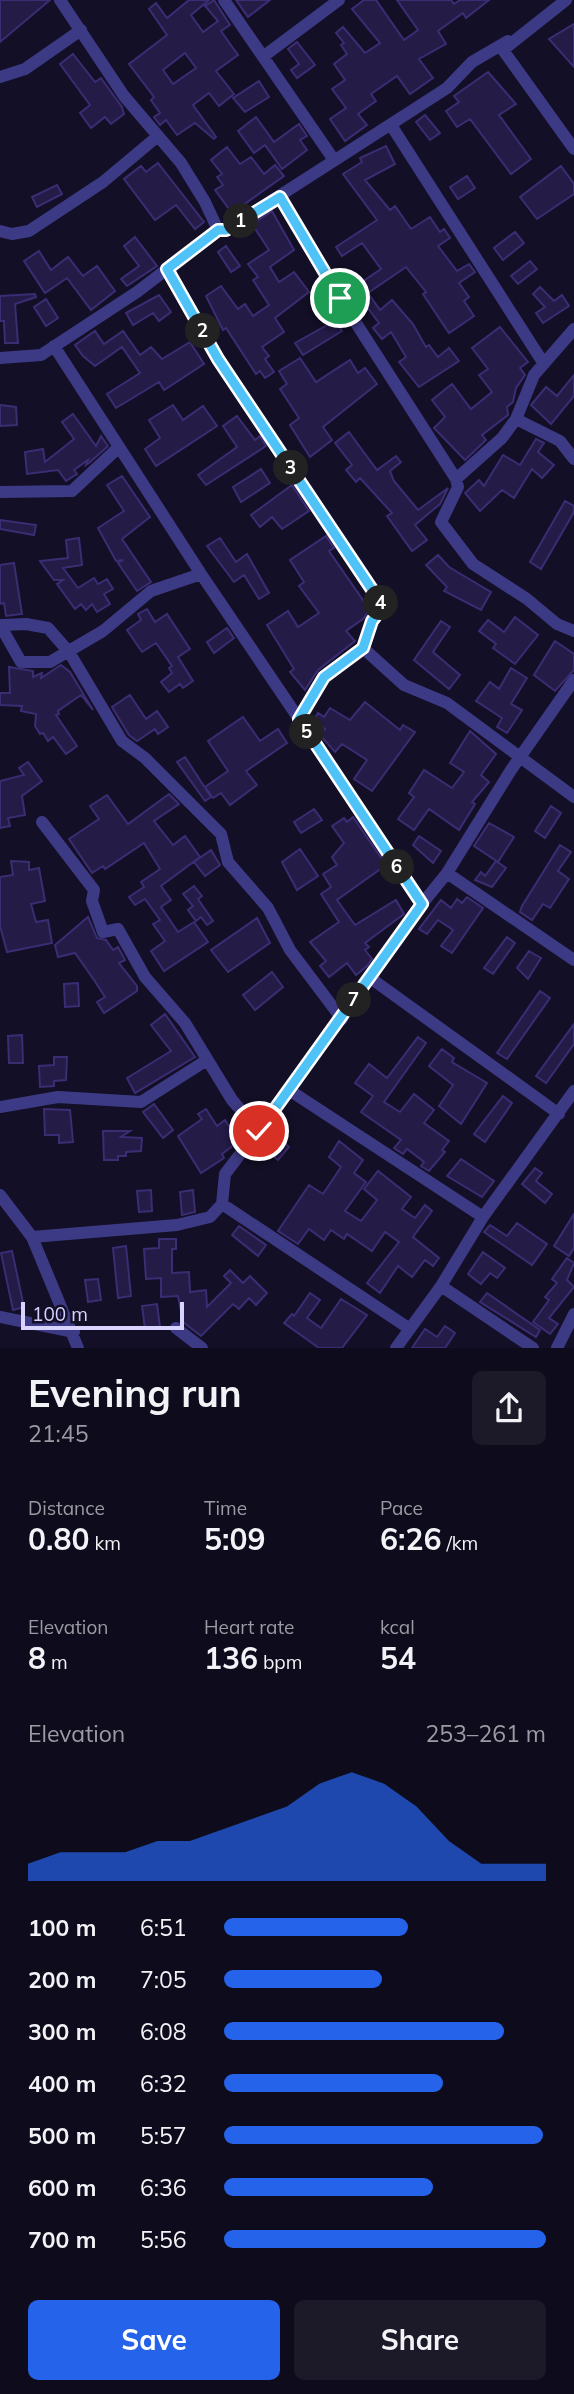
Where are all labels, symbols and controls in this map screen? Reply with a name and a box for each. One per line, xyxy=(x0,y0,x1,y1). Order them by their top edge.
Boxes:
pin: 1 xyxy=(224,204,258,238)
text: 1 xyxy=(235,208,246,232)
pin xyxy=(310,268,370,328)
icon: arrive xyxy=(321,279,359,317)
pin: 2 xyxy=(186,314,220,348)
text: 2 xyxy=(197,318,208,342)
pin: 3 xyxy=(274,450,308,486)
text: 3 xyxy=(285,455,296,479)
pin: 4 xyxy=(364,586,398,620)
text: 4 xyxy=(375,590,386,614)
pin: 5 xyxy=(290,714,324,750)
text: 5 xyxy=(301,719,312,743)
pin: 6 xyxy=(380,850,414,884)
text: 6 xyxy=(391,854,402,878)
pin: 7 xyxy=(336,982,372,1018)
text: 7 xyxy=(348,987,359,1011)
pin xyxy=(229,1101,289,1161)
icon: check xyxy=(240,1112,278,1150)
scale bar xyxy=(21,1298,184,1330)
text: 100 m xyxy=(32,1302,88,1326)
text: Evening run xyxy=(28,1369,242,1417)
button: share xyxy=(472,1371,546,1445)
text: 21:45 xyxy=(28,1419,88,1448)
text: Distance xyxy=(28,1496,105,1520)
text: Time xyxy=(204,1496,247,1520)
text: Pace xyxy=(380,1496,423,1520)
text: 0.80 xyxy=(28,1520,89,1558)
text: 5:09 xyxy=(204,1520,265,1558)
text: 6:26 xyxy=(380,1520,441,1558)
text: km xyxy=(89,1531,121,1555)
text: /km xyxy=(441,1531,478,1555)
text: Elevation xyxy=(28,1615,108,1639)
text: Heart rate xyxy=(204,1615,294,1639)
text: kcal xyxy=(380,1615,415,1639)
text: 8 xyxy=(28,1639,46,1677)
text: 136 xyxy=(204,1639,258,1677)
text: 54 xyxy=(380,1639,416,1677)
text: m xyxy=(46,1650,68,1674)
text: bpm xyxy=(258,1650,302,1674)
text: Elevation xyxy=(28,1719,125,1748)
text: 253–261 m xyxy=(425,1719,546,1748)
text: 100 m xyxy=(28,1913,96,1942)
text: 6:51 xyxy=(140,1913,187,1942)
text: 200 m xyxy=(28,1965,96,1994)
text: 7:05 xyxy=(140,1965,187,1994)
text: 300 m xyxy=(28,2017,96,2046)
text: 6:08 xyxy=(140,2017,187,2046)
text: 400 m xyxy=(28,2069,96,2098)
text: 6:32 xyxy=(140,2069,187,2098)
text: 500 m xyxy=(28,2121,96,2150)
text: 5:57 xyxy=(140,2121,187,2150)
text: 600 m xyxy=(28,2173,96,2202)
text: 6:36 xyxy=(140,2173,187,2202)
text: 700 m xyxy=(28,2225,96,2254)
text: 5:56 xyxy=(140,2225,187,2254)
button: Save xyxy=(28,2300,280,2380)
button: Share xyxy=(294,2300,546,2380)

